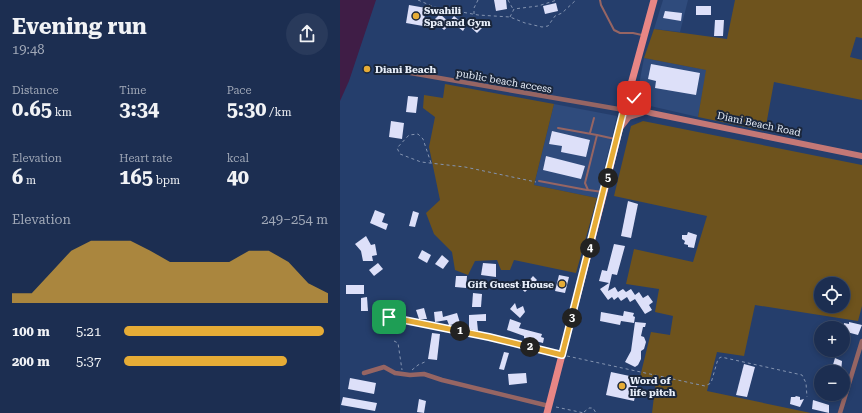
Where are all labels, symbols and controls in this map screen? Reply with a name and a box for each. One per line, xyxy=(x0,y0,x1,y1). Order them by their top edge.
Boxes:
place label: Swahili Spa and Gym xyxy=(424,5,491,28)
marker: Swahili Spa and Gym xyxy=(411,11,421,21)
button: share xyxy=(286,13,328,55)
text: Evening run xyxy=(12,14,147,39)
text: 19:48 xyxy=(12,42,44,57)
marker: Diani Beach xyxy=(362,64,372,74)
place label: Diani Beach xyxy=(375,64,436,75)
street label: public beach access xyxy=(455,67,553,95)
pin xyxy=(617,81,651,115)
text: Distance xyxy=(12,84,59,97)
text: Time xyxy=(119,84,146,97)
text: Pace xyxy=(227,84,251,97)
icon: check xyxy=(623,87,645,109)
text: 0.65 xyxy=(12,97,52,121)
text: 3:34 xyxy=(119,97,159,121)
text: 5:30 xyxy=(227,97,267,121)
text: km xyxy=(52,106,72,119)
text: /km xyxy=(267,106,292,119)
street label: Diani Beach Road xyxy=(716,110,802,138)
text: Elevation xyxy=(12,152,62,165)
text: Heart rate xyxy=(119,152,172,165)
text: kcal xyxy=(227,152,249,165)
text: 6 xyxy=(12,165,23,189)
text: 165 xyxy=(119,165,153,189)
text: 40 xyxy=(227,165,249,189)
pin: 5 xyxy=(598,168,618,188)
text: 5 xyxy=(605,171,611,184)
text: m xyxy=(23,174,36,187)
text: bpm xyxy=(153,174,180,187)
text: Elevation xyxy=(12,212,71,227)
text: 249–254 m xyxy=(261,212,328,227)
pin: 4 xyxy=(580,238,600,258)
text: 4 xyxy=(587,241,593,254)
map controls xyxy=(814,277,850,401)
button: locate xyxy=(814,277,850,313)
place label: Gift Guest House xyxy=(468,279,554,290)
marker: Gift Guest House xyxy=(557,279,567,289)
pin xyxy=(372,300,406,334)
icon: arrive xyxy=(378,306,400,328)
pin: 3 xyxy=(562,308,582,328)
text: 3 xyxy=(569,311,575,324)
pin: 1 xyxy=(450,321,470,341)
button: + xyxy=(814,321,850,357)
text: 100 m xyxy=(12,324,50,339)
text: 5:21 xyxy=(76,324,101,339)
text: 1 xyxy=(457,324,463,337)
pin: 2 xyxy=(520,337,540,357)
text: 2 xyxy=(527,340,533,353)
text: 200 m xyxy=(12,354,50,369)
text: 5:37 xyxy=(76,354,101,369)
button: − xyxy=(814,365,850,401)
place label: Word of life pitch xyxy=(630,375,676,398)
marker: Word of life pitch xyxy=(617,381,627,391)

